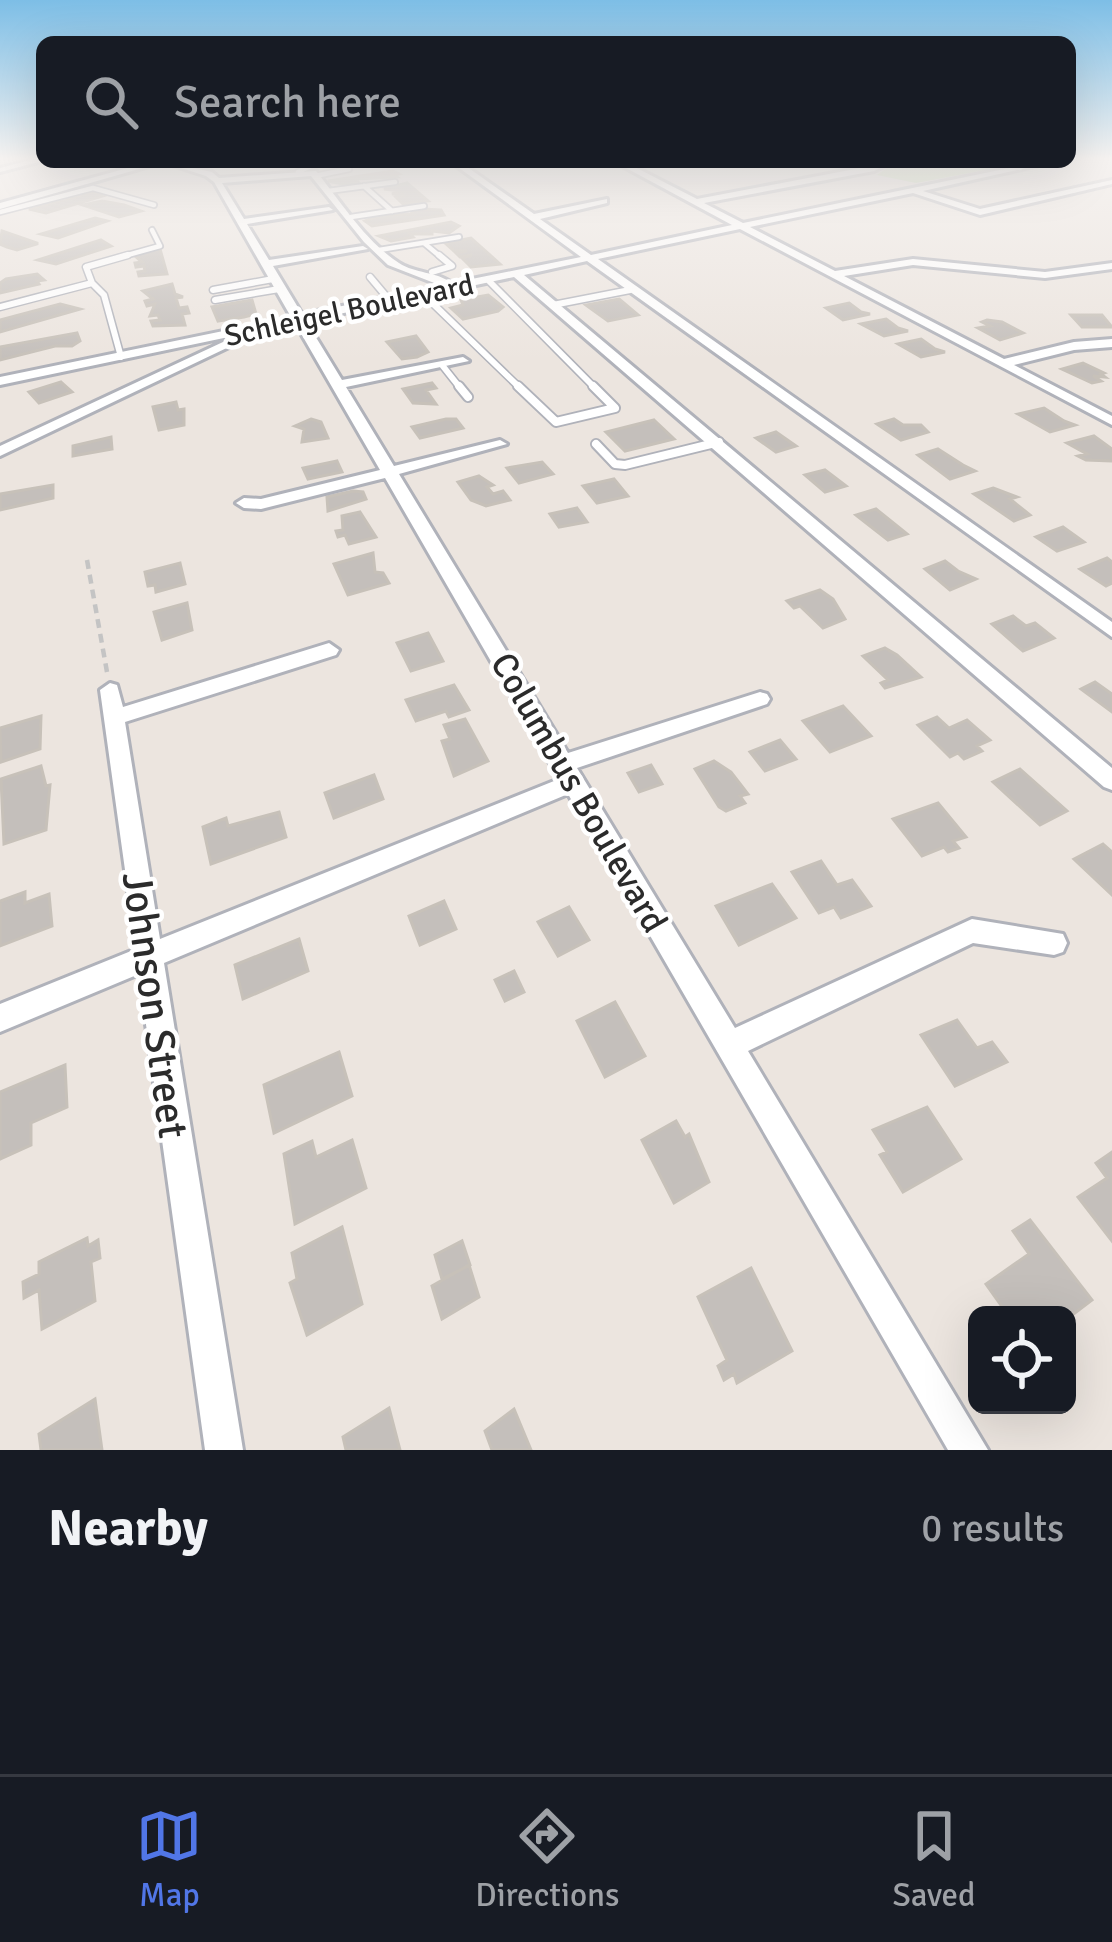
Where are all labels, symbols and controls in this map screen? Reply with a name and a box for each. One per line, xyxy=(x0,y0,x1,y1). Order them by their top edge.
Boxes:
search box xyxy=(36,36,1076,168)
icon: search xyxy=(78,69,144,135)
text: Search here xyxy=(174,75,401,130)
street label: Schleigel Boulevard xyxy=(221,266,477,355)
street label: Columbus Boulevard xyxy=(480,645,677,941)
street label: Johnson Street xyxy=(111,869,198,1142)
map controls xyxy=(968,1306,1076,1414)
button: locate xyxy=(968,1306,1076,1414)
text: Nearby xyxy=(48,1497,208,1560)
text: 0 results xyxy=(921,1504,1064,1552)
tab: Map xyxy=(136,1803,202,1916)
tab: Directions xyxy=(475,1803,620,1916)
tab: Saved xyxy=(892,1803,976,1916)

